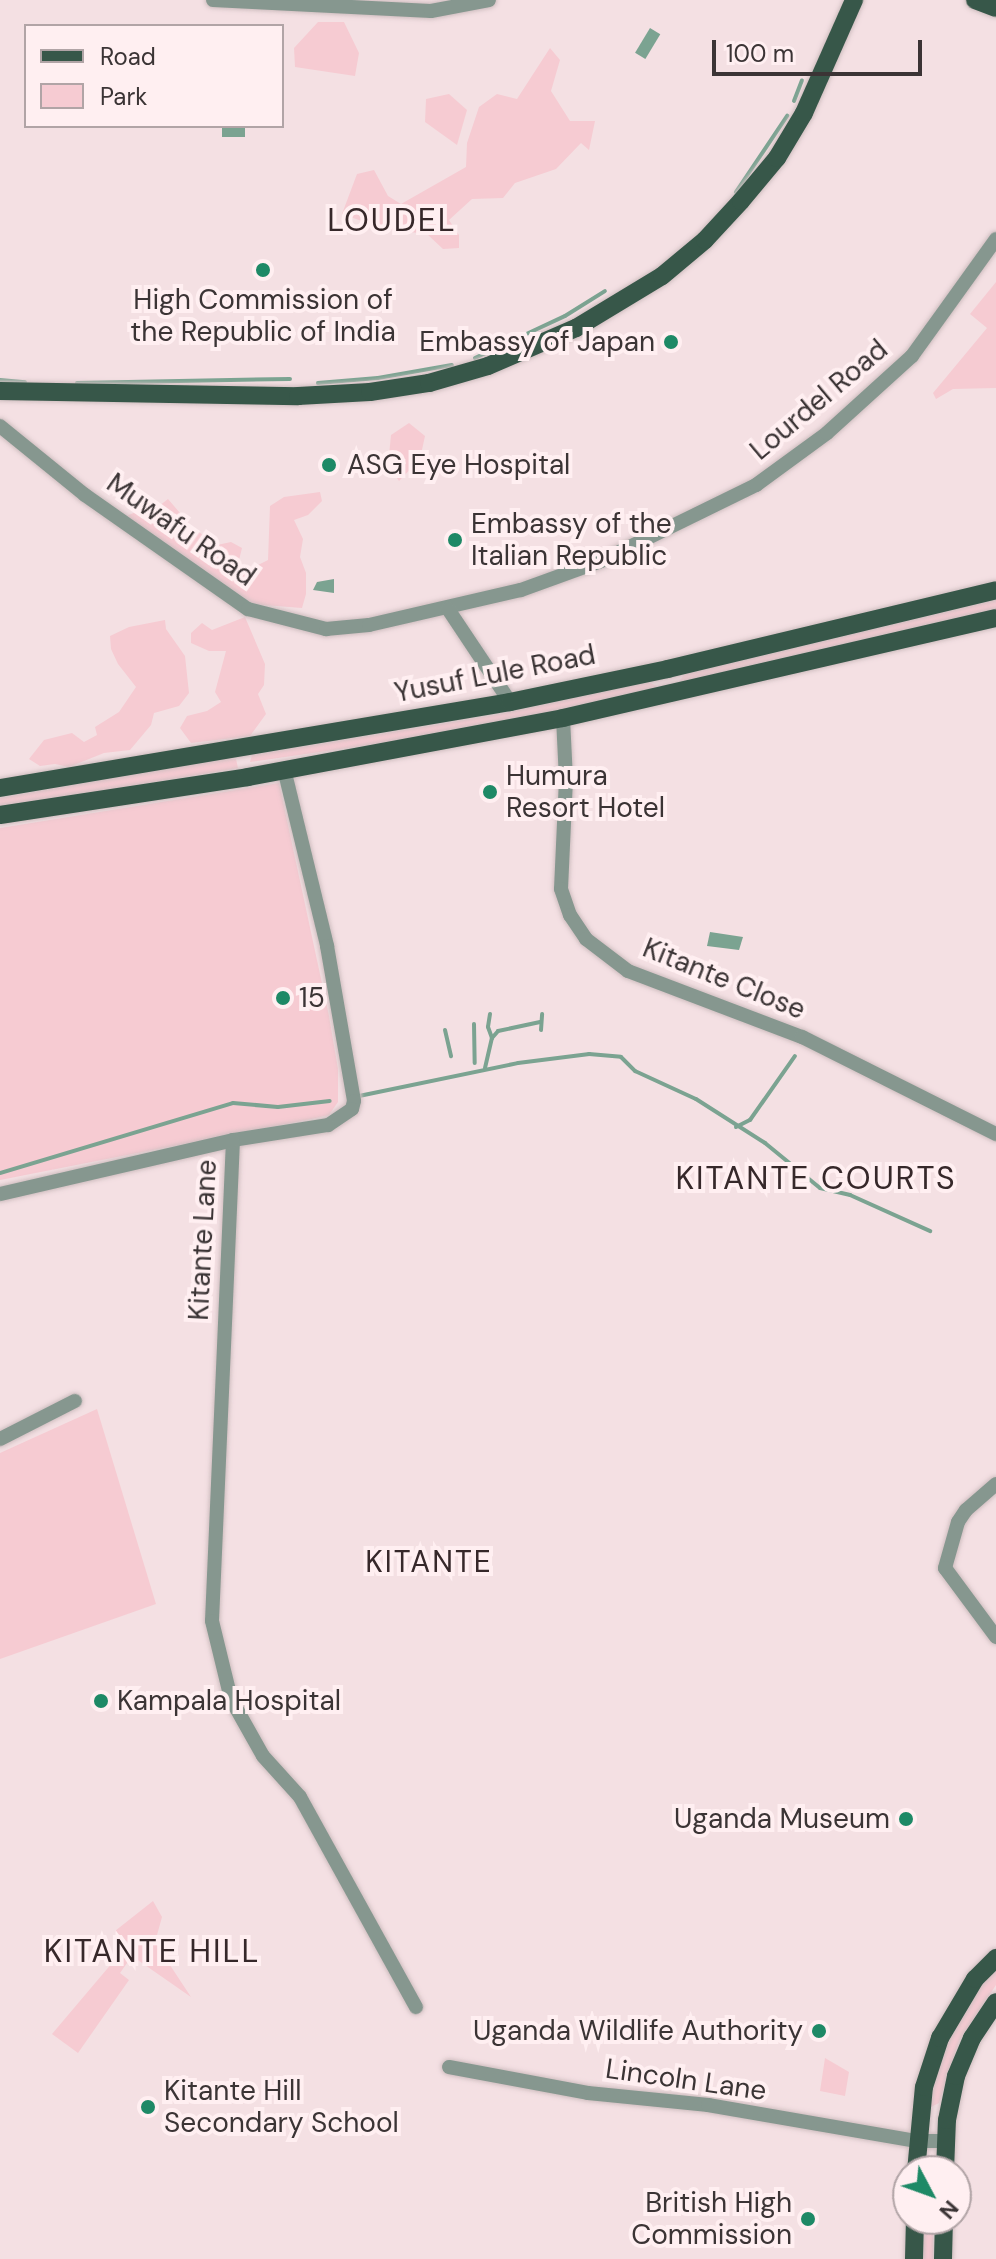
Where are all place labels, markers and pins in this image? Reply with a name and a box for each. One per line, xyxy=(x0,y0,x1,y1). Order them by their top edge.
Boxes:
marker: High Commission of the Republic of India xyxy=(254,261,272,279)
place label: High Commission of the Republic of India xyxy=(130,283,396,349)
place label: Embassy of Japan xyxy=(419,325,655,359)
marker: Embassy of Japan xyxy=(662,333,680,351)
place label: ASG Eye Hospital xyxy=(347,448,570,482)
marker: ASG Eye Hospital xyxy=(318,454,340,476)
place label: Embassy of the Italian Republic xyxy=(471,507,672,573)
marker: Embassy of the Italian Republic xyxy=(446,531,464,549)
place label: Humura Resort Hotel xyxy=(506,759,665,825)
marker: Humura Resort Hotel xyxy=(481,783,499,801)
place label: 15 xyxy=(299,981,325,1015)
marker: 15 xyxy=(274,989,292,1007)
place label: Kampala Hospital xyxy=(117,1684,341,1718)
marker: Kampala Hospital xyxy=(92,1692,110,1710)
place label: Uganda Museum xyxy=(674,1802,890,1836)
marker: Uganda Museum xyxy=(897,1810,915,1828)
place label: Uganda Wildlife Authority xyxy=(473,2014,803,2048)
marker: Uganda Wildlife Authority xyxy=(810,2022,828,2040)
place label: Kitante Hill Secondary School xyxy=(164,2074,399,2140)
marker: Kitante Hill Secondary School xyxy=(139,2098,157,2116)
place label: British High Commission xyxy=(631,2186,792,2252)
marker: British High Commission xyxy=(799,2210,817,2228)

